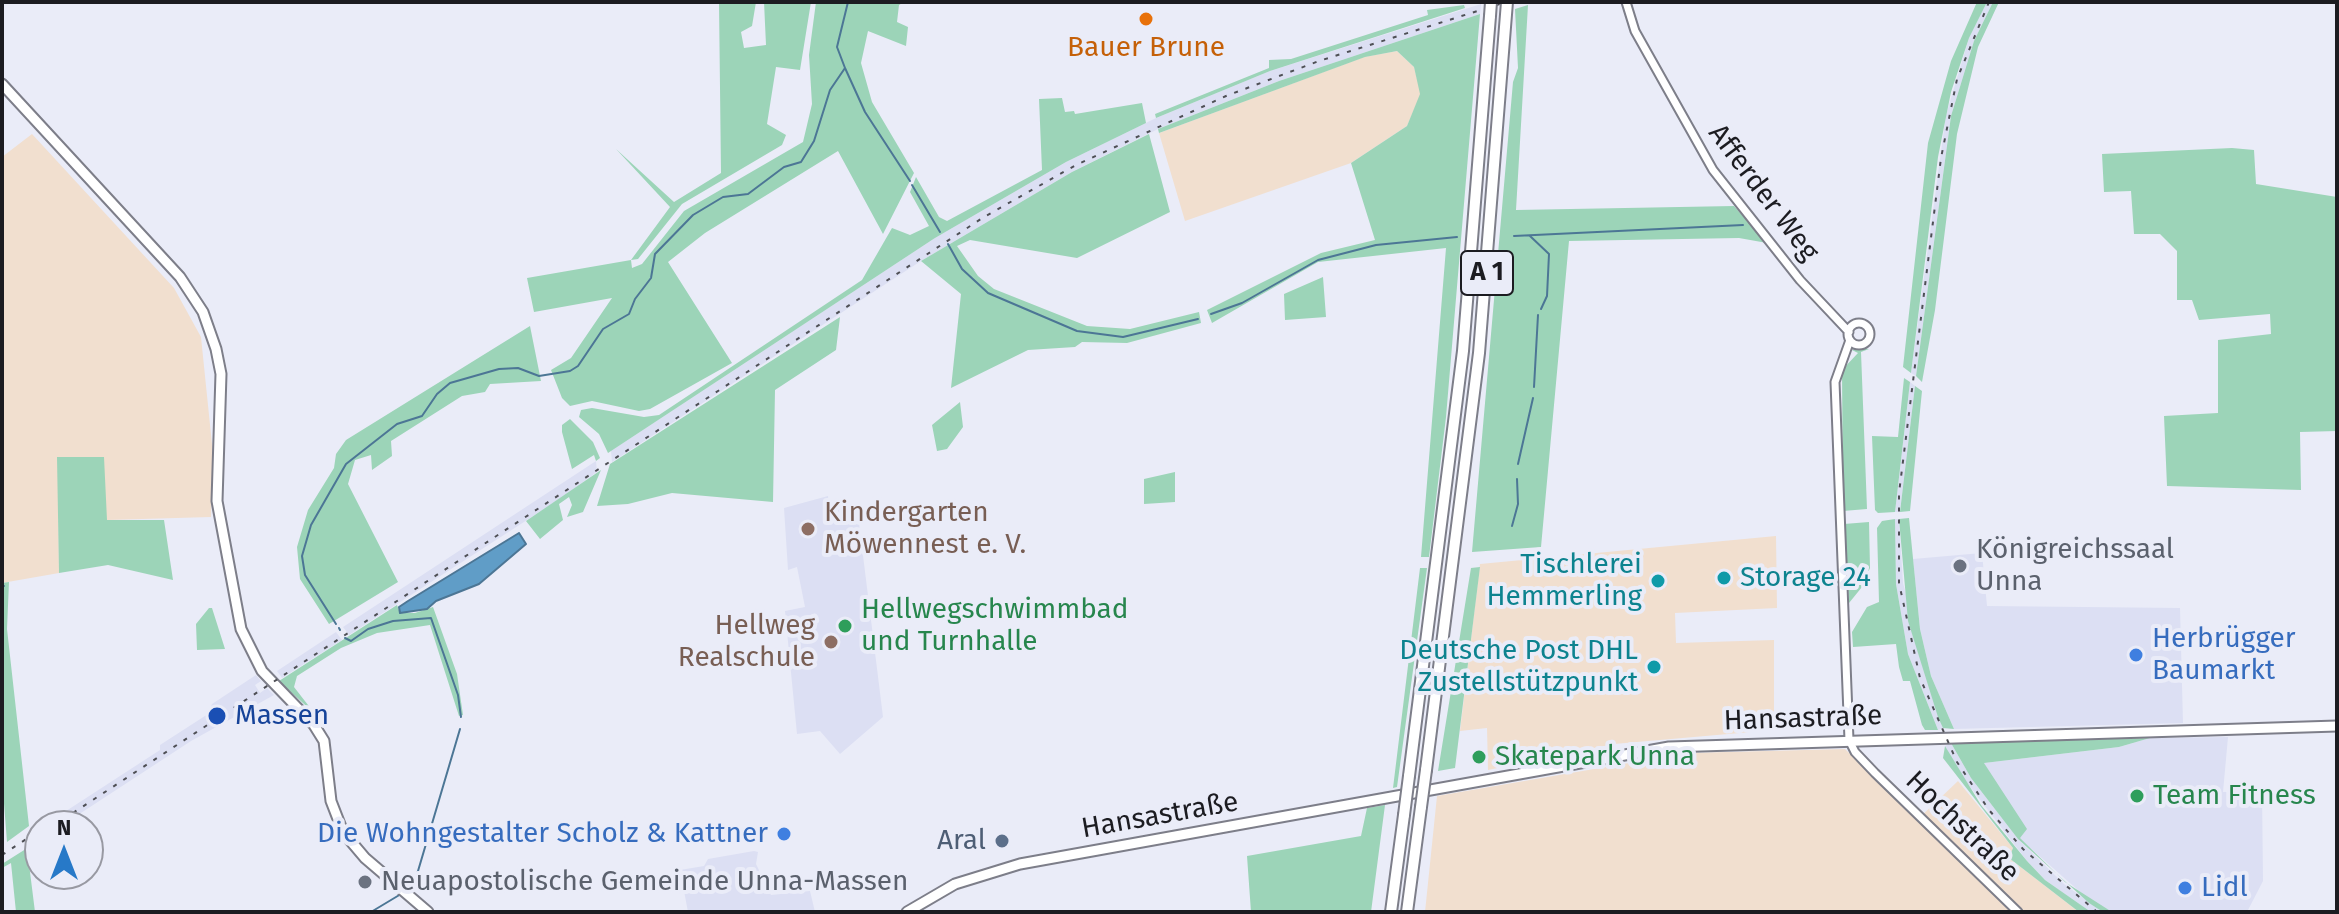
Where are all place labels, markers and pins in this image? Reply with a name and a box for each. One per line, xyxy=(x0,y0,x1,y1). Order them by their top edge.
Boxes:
marker: Bauer Brune xyxy=(1137,10,1155,28)
place label: Bauer Brune xyxy=(1067,31,1225,65)
place label: Kindergarten Möwennest e. V. xyxy=(824,496,1026,562)
marker: Kindergarten Möwennest e. V. xyxy=(799,520,817,538)
place label: Königreichssaal Unna xyxy=(1976,533,2174,599)
place label: Tischlerei Hemmerling xyxy=(1487,548,1642,614)
marker: Königreichssaal Unna xyxy=(1951,557,1969,575)
place label: Storage 24 xyxy=(1740,561,1871,595)
marker: Storage 24 xyxy=(1715,569,1733,587)
marker: Tischlerei Hemmerling xyxy=(1649,572,1667,590)
place label: Hellwegschwimmbad und Turnhalle xyxy=(861,593,1129,659)
place label: Hellweg Realschule xyxy=(678,609,815,675)
marker: Hellwegschwimmbad und Turnhalle xyxy=(836,617,854,635)
place label: Herbrügger Baumarkt xyxy=(2152,622,2296,688)
marker: Hellweg Realschule xyxy=(822,633,840,651)
place label: Deutsche Post DHL Zustellstützpunkt xyxy=(1399,634,1638,700)
marker: Herbrügger Baumarkt xyxy=(2127,646,2145,664)
marker: Deutsche Post DHL Zustellstützpunkt xyxy=(1645,658,1663,676)
place label: Massen xyxy=(235,699,329,733)
marker: Massen xyxy=(206,705,228,727)
place label: Skatepark Unna xyxy=(1495,740,1695,774)
marker: Skatepark Unna xyxy=(1470,748,1488,766)
place label: Team Fitness xyxy=(2153,779,2316,813)
marker: Team Fitness xyxy=(2128,787,2146,805)
place label: Die Wohngestalter Scholz & Kattner xyxy=(317,817,768,851)
place label: Aral xyxy=(937,824,986,858)
marker: Die Wohngestalter Scholz & Kattner xyxy=(775,825,793,843)
marker: Aral xyxy=(993,832,1011,850)
place label: Neuapostolische Gemeinde Unna-Massen xyxy=(381,865,908,899)
place label: Lidl xyxy=(2201,871,2248,905)
marker: Neuapostolische Gemeinde Unna-Massen xyxy=(356,873,374,891)
marker: Lidl xyxy=(2176,879,2194,897)

